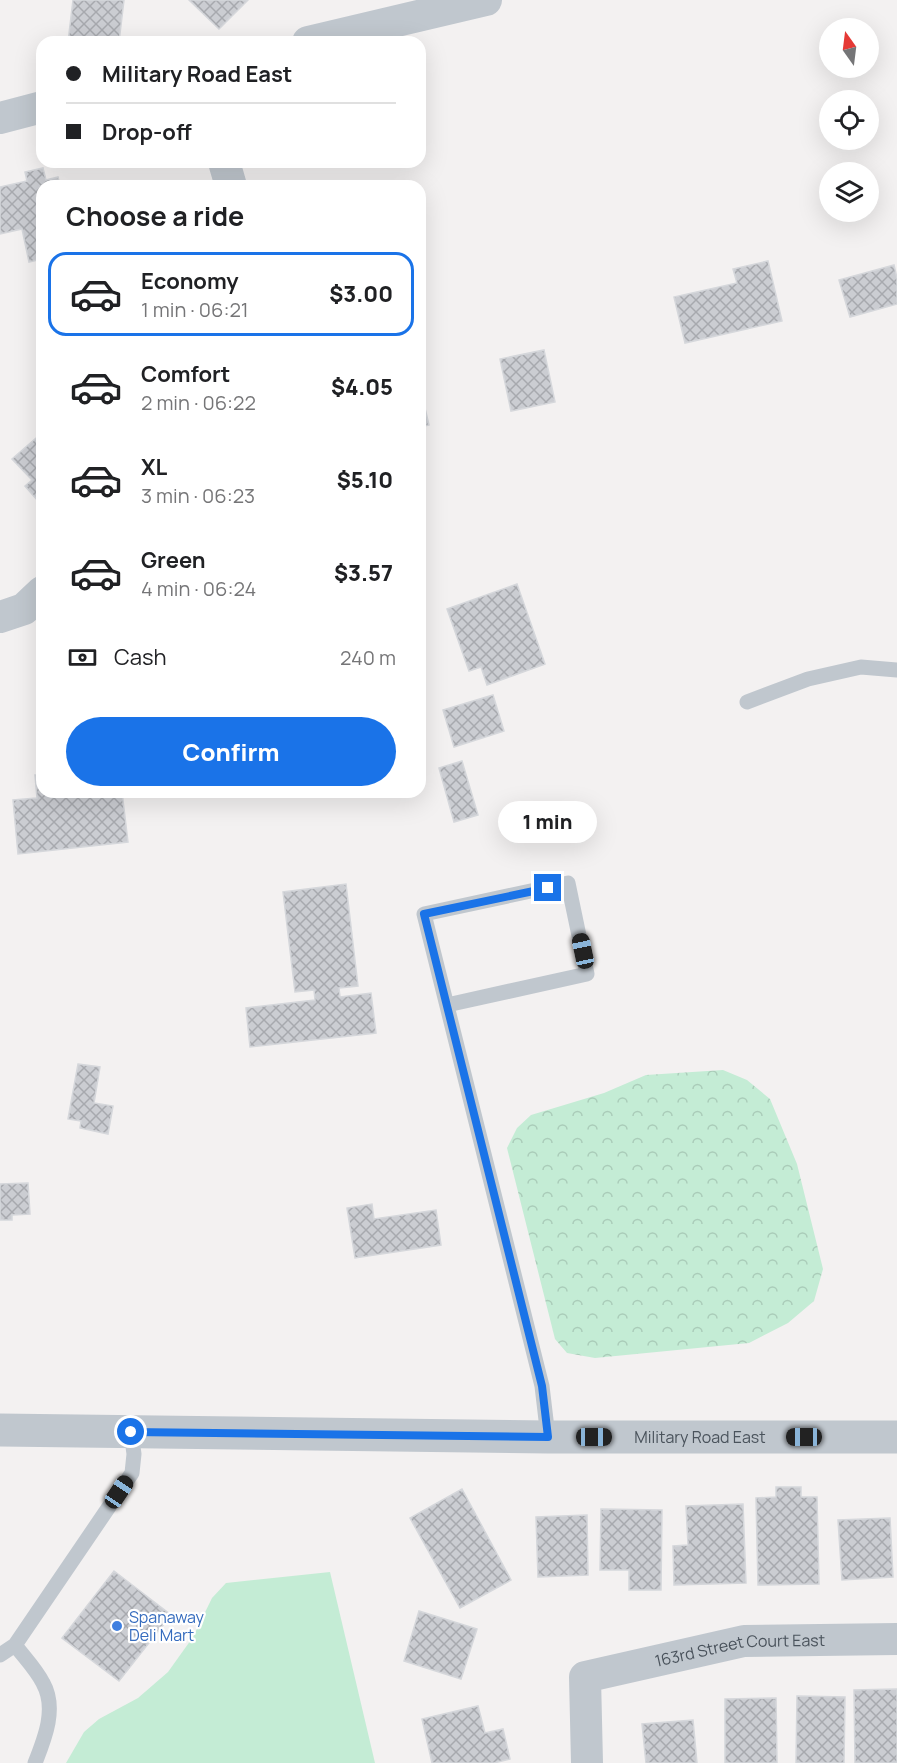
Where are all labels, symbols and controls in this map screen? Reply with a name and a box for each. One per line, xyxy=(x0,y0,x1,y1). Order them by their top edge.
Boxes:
north arrow xyxy=(819,18,879,78)
map controls xyxy=(819,18,879,222)
text: Military Road East xyxy=(102,59,292,89)
button: locate xyxy=(819,90,879,150)
text: Drop-off xyxy=(102,117,192,147)
button: layers xyxy=(819,162,879,222)
text: Choose a ride xyxy=(66,197,244,234)
text: Economy xyxy=(141,266,239,296)
icon: car xyxy=(69,267,123,321)
text: $3.00 xyxy=(329,279,393,309)
text: 1 min · 06:21 xyxy=(141,296,249,323)
text: Comfort xyxy=(141,359,230,389)
icon: car xyxy=(69,360,123,414)
text: $4.05 xyxy=(331,372,393,402)
text: 2 min · 06:22 xyxy=(141,389,256,416)
text: XL xyxy=(141,452,167,482)
icon: car xyxy=(69,453,123,507)
text: $5.10 xyxy=(337,465,393,495)
text: 3 min · 06:23 xyxy=(141,482,255,509)
text: Green xyxy=(141,545,206,575)
icon: car xyxy=(69,546,123,600)
text: $3.57 xyxy=(334,558,393,588)
text: 4 min · 06:24 xyxy=(141,575,256,602)
icon: cash xyxy=(66,641,99,674)
text: Cash xyxy=(114,642,167,672)
text: 240 m xyxy=(340,644,396,671)
button: Confirm xyxy=(66,717,396,786)
callout: 1 min xyxy=(498,801,598,843)
text: 1 min xyxy=(522,808,573,835)
route end xyxy=(534,874,561,901)
car xyxy=(570,932,596,970)
route start xyxy=(117,1418,144,1445)
street label: Military Road East xyxy=(634,1426,766,1448)
car xyxy=(576,1428,612,1446)
car xyxy=(786,1428,822,1446)
car xyxy=(101,1472,137,1512)
place label: Spanaway Deli Mart xyxy=(129,1606,205,1646)
marker: Spanaway Deli Mart xyxy=(110,1619,124,1633)
street label: 163rd Street Court East xyxy=(653,1629,825,1672)

